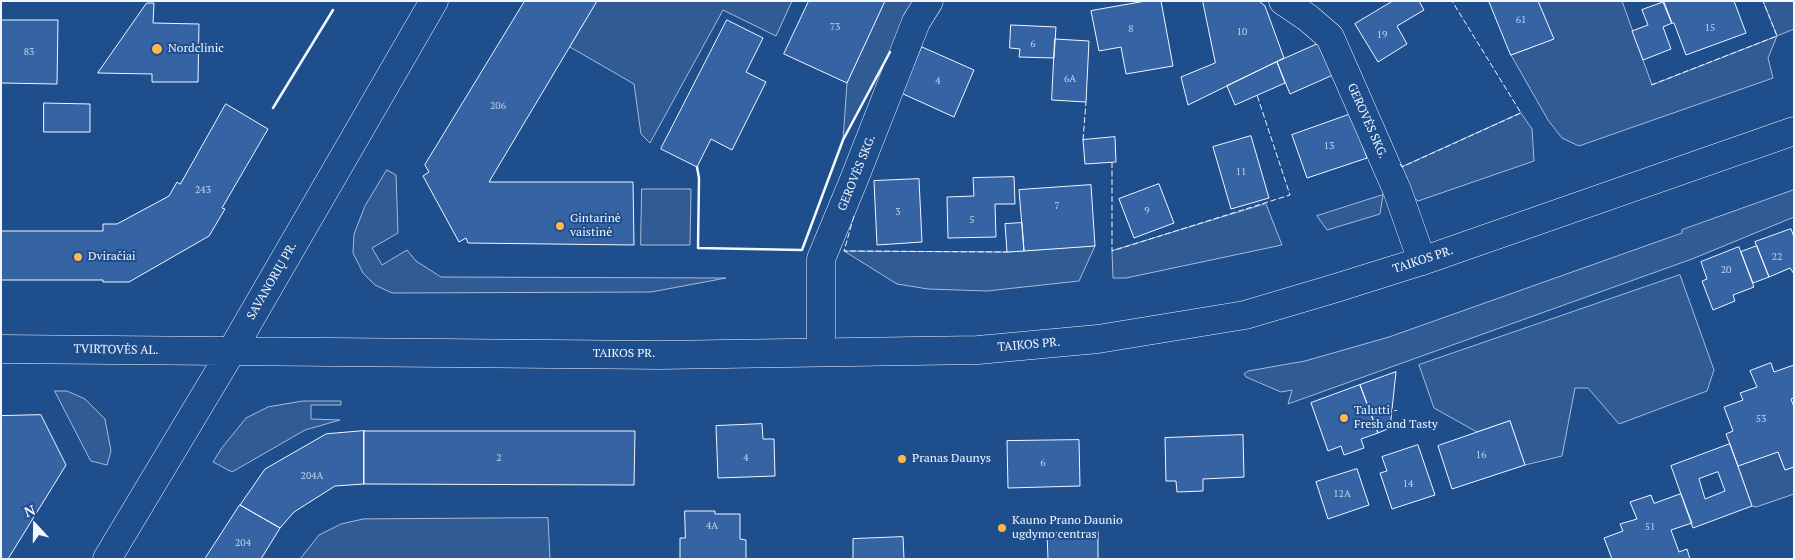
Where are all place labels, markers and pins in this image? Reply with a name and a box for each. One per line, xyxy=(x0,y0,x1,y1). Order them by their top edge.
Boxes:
marker: Nordclinic xyxy=(150,42,164,56)
place label: Nordclinic xyxy=(168,42,224,56)
place label: Gintarinė vaistinė xyxy=(570,212,621,240)
marker: Gintarinė vaistinė xyxy=(554,220,566,232)
place label: Dviračiai xyxy=(88,250,136,264)
marker: Dviračiai xyxy=(72,251,84,263)
place label: Talutti - Fresh and Tasty xyxy=(1354,404,1438,432)
marker: Talutti - Fresh and Tasty xyxy=(1338,412,1350,424)
place label: Pranas Daunys xyxy=(912,452,991,466)
marker: Pranas Daunys xyxy=(896,453,908,465)
place label: Kauno Prano Daunio ugdymo centras xyxy=(1012,514,1123,542)
marker: Kauno Prano Daunio ugdymo centras xyxy=(996,522,1008,534)

